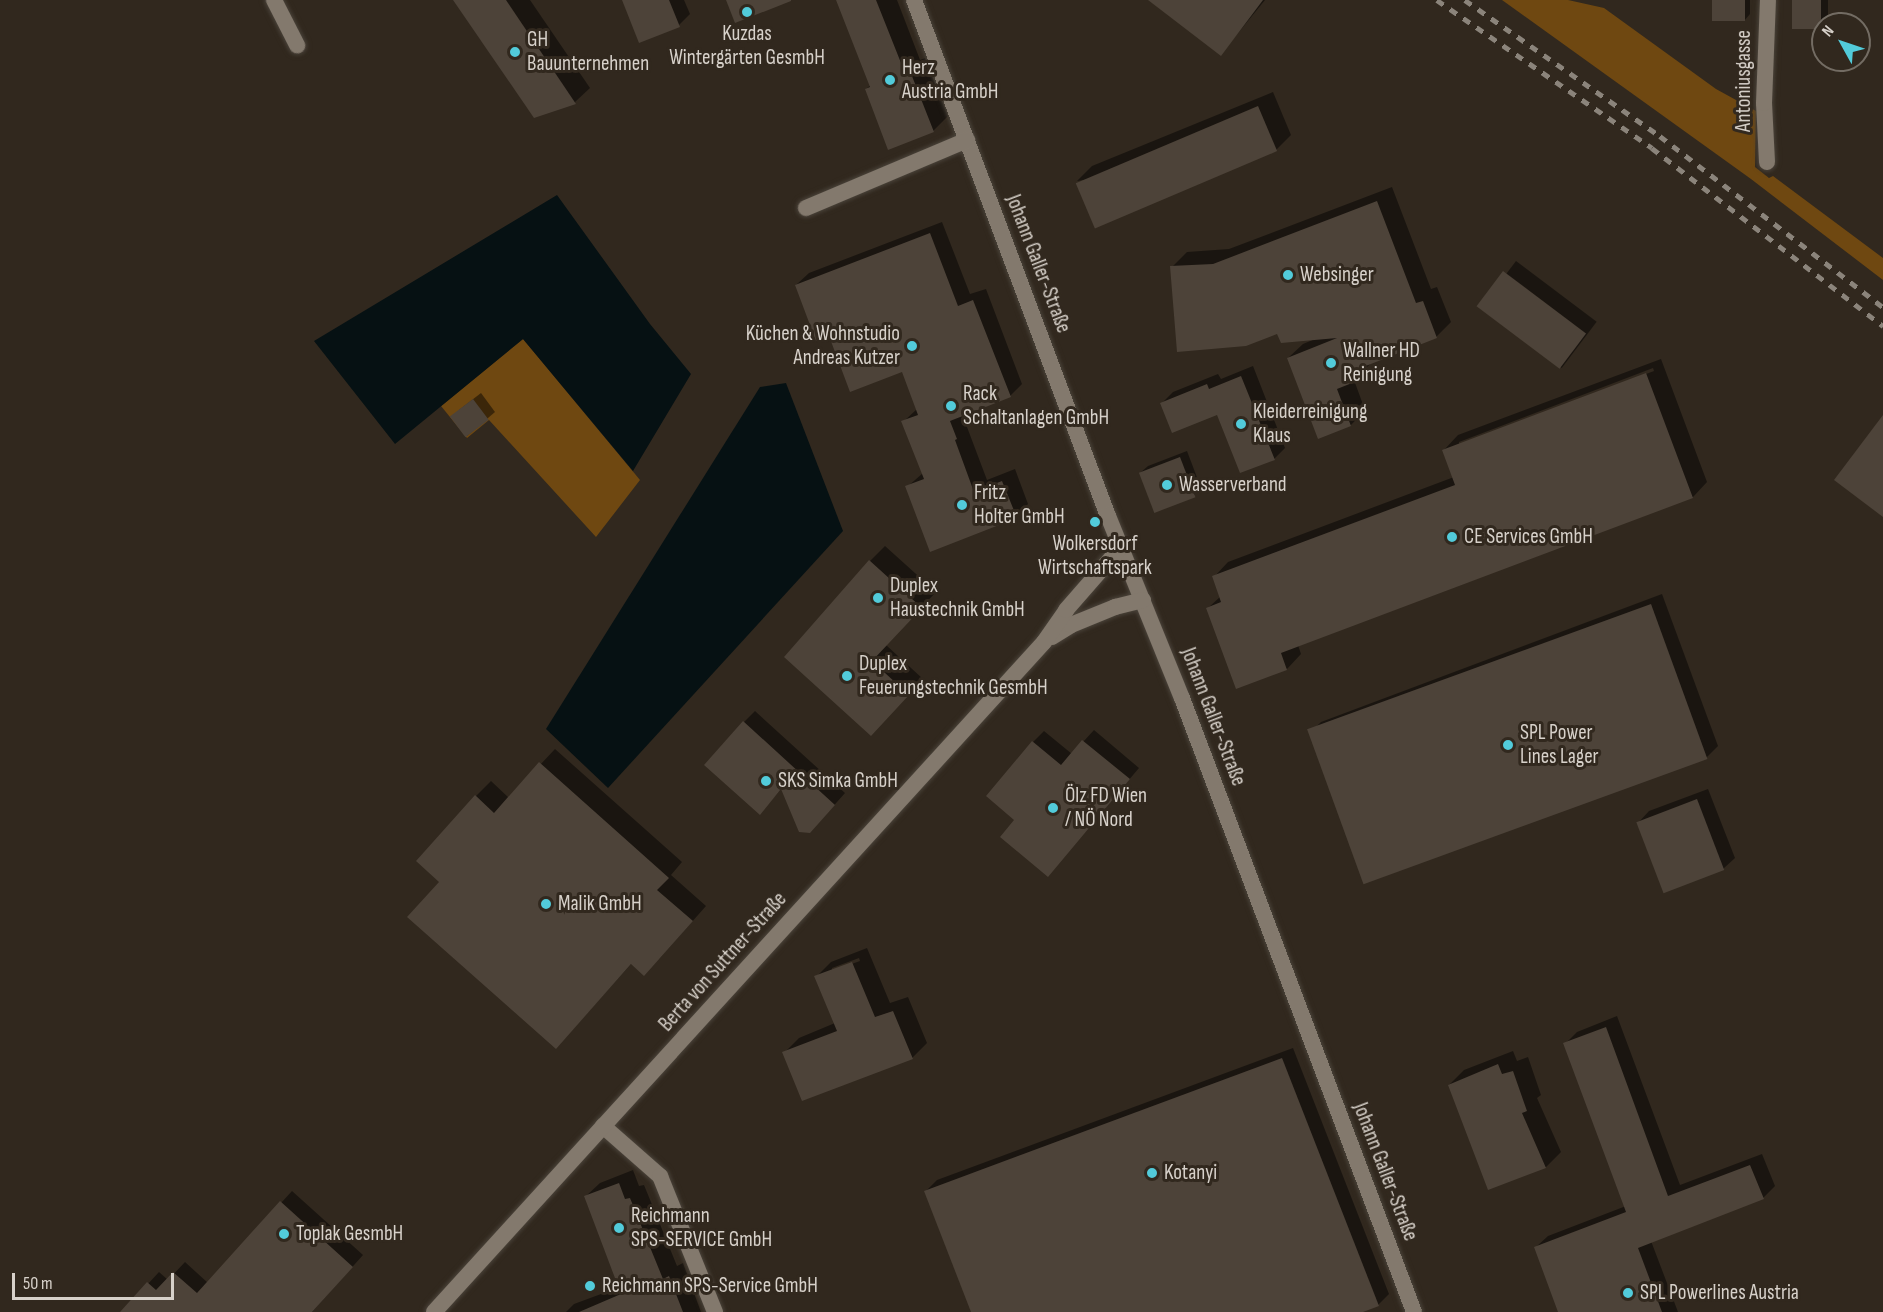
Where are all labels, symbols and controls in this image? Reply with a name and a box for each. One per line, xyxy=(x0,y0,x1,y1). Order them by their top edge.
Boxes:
marker: Kuzdas Wintergärten GesmbH xyxy=(740,5,754,19)
north arrow xyxy=(1811,12,1871,72)
place label: Kuzdas Wintergärten GesmbH xyxy=(669,21,825,71)
text: N xyxy=(1818,22,1838,41)
place label: GH Bauunternehmen xyxy=(527,27,649,77)
street label: Antoniusgasse xyxy=(1731,30,1757,132)
marker: GH Bauunternehmen xyxy=(508,45,522,59)
place label: Herz Austria GmbH xyxy=(902,55,998,105)
marker: Herz Austria GmbH xyxy=(883,73,897,87)
street label: Johann Galler-Straße xyxy=(1000,191,1076,337)
place label: Websinger xyxy=(1300,262,1374,288)
marker: Websinger xyxy=(1281,268,1295,282)
place label: Küchen & Wohnstudio Andreas Kutzer xyxy=(746,321,900,371)
place label: Wallner HD Reinigung xyxy=(1343,338,1420,388)
marker: Küchen & Wohnstudio Andreas Kutzer xyxy=(905,339,919,353)
marker: Wallner HD Reinigung xyxy=(1324,356,1338,370)
place label: Rack Schaltanlagen GmbH xyxy=(963,381,1109,431)
marker: Rack Schaltanlagen GmbH xyxy=(944,399,958,413)
place label: Kleiderreinigung Klaus xyxy=(1253,399,1367,449)
marker: Kleiderreinigung Klaus xyxy=(1234,417,1248,431)
place label: Wasserverband xyxy=(1179,472,1287,498)
marker: Wasserverband xyxy=(1160,478,1174,492)
place label: Fritz Holter GmbH xyxy=(974,480,1065,530)
marker: Fritz Holter GmbH xyxy=(955,498,969,512)
marker: Wolkersdorf Wirtschaftspark xyxy=(1088,515,1102,529)
place label: CE Services GmbH xyxy=(1464,524,1593,550)
marker: CE Services GmbH xyxy=(1445,530,1459,544)
place label: Wolkersdorf Wirtschaftspark xyxy=(1038,531,1152,581)
place label: Duplex Haustechnik GmbH xyxy=(890,573,1025,623)
marker: Duplex Haustechnik GmbH xyxy=(871,591,885,605)
street label: Johann Galler-Straße xyxy=(1175,644,1251,790)
place label: Duplex Feuerungstechnik GesmbH xyxy=(859,651,1048,701)
marker: Duplex Feuerungstechnik GesmbH xyxy=(840,669,854,683)
place label: SPL Power Lines Lager xyxy=(1520,720,1599,770)
marker: SPL Power Lines Lager xyxy=(1501,738,1515,752)
place label: SKS Simka GmbH xyxy=(778,768,898,794)
marker: SKS Simka GmbH xyxy=(759,774,773,788)
place label: Ölz FD Wien / NÖ Nord xyxy=(1065,783,1147,833)
marker: Ölz FD Wien / NÖ Nord xyxy=(1046,801,1060,815)
street label: Berta von Suttner-Straße xyxy=(654,887,792,1037)
place label: Malik GmbH xyxy=(558,891,642,917)
marker: Malik GmbH xyxy=(539,897,553,911)
street label: Johann Galler-Straße xyxy=(1347,1099,1423,1245)
place label: Kotanyi xyxy=(1164,1160,1217,1186)
marker: Kotanyi xyxy=(1145,1166,1159,1180)
place label: Reichmann SPS-SERVICE GmbH xyxy=(631,1203,772,1253)
place label: Toplak GesmbH xyxy=(296,1221,403,1247)
marker: Reichmann SPS-SERVICE GmbH xyxy=(612,1221,626,1235)
marker: Toplak GesmbH xyxy=(277,1227,291,1241)
scale bar xyxy=(15,1261,177,1299)
text: 50 m xyxy=(23,1273,53,1294)
place label: Reichmann SPS-Service GmbH xyxy=(602,1273,818,1299)
marker: Reichmann SPS-Service GmbH xyxy=(583,1279,597,1293)
place label: SPL Powerlines Austria xyxy=(1640,1280,1799,1306)
marker: SPL Powerlines Austria xyxy=(1621,1286,1635,1300)

